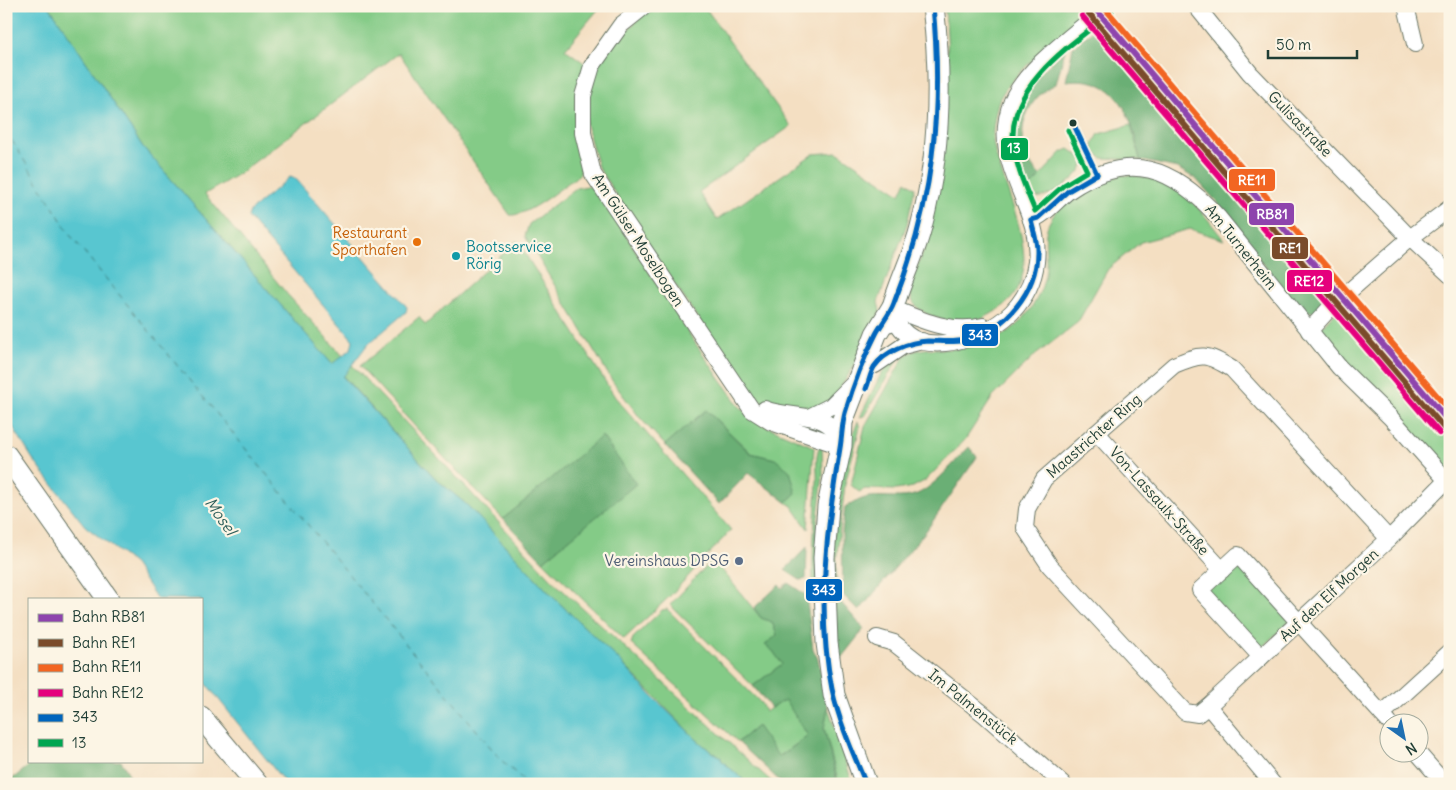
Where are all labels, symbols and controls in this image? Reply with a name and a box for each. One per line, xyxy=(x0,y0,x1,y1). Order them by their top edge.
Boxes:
scale bar xyxy=(1268,28,1357,60)
text: 50 m xyxy=(1276,35,1311,54)
street label: Gulisastraße xyxy=(1264,87,1336,161)
unlabelled marker xyxy=(1068,118,1078,128)
line badge: 13 xyxy=(1000,137,1029,161)
text: 13 xyxy=(1007,139,1021,157)
line badge: RE11 xyxy=(1228,168,1276,192)
street label: Am Gülser Moselbogen xyxy=(588,170,689,310)
text: RE11 xyxy=(1238,171,1266,189)
street label: Am Turnerheim xyxy=(1201,200,1282,293)
line badge: RB81 xyxy=(1248,202,1295,226)
text: RB81 xyxy=(1256,205,1288,223)
place label: Restaurant Sporthafen xyxy=(332,223,407,259)
marker: Restaurant Sporthafen xyxy=(411,236,423,248)
line badge: RE1 xyxy=(1271,236,1309,260)
place label: Bootsservice Rörig xyxy=(466,237,552,273)
text: RE1 xyxy=(1279,239,1301,257)
marker: Bootsservice Rörig xyxy=(450,250,462,262)
line badge: RE12 xyxy=(1286,269,1333,293)
text: RE12 xyxy=(1294,272,1325,290)
line badge: 343 xyxy=(961,323,999,347)
text: 343 xyxy=(968,326,992,344)
street label: Maastrichter Ring xyxy=(1042,389,1145,482)
street label: Von-Lassaulx-Straße xyxy=(1106,442,1213,559)
water label: Mosel xyxy=(201,493,242,541)
street label: Auf den Elf Morgen xyxy=(1275,544,1382,645)
place label: Vereinshaus DPSG xyxy=(604,551,729,570)
marker: Vereinshaus DPSG xyxy=(733,555,745,567)
line badge: 343 xyxy=(805,578,843,602)
text: 343 xyxy=(812,581,836,599)
legend xyxy=(28,598,202,762)
text: Bahn RB81 xyxy=(72,607,145,626)
text: Bahn RE1 xyxy=(72,633,136,652)
text: Bahn RE11 xyxy=(72,657,142,676)
street label: Im Palmenstück xyxy=(925,665,1022,749)
text: Bahn RE12 xyxy=(72,683,144,702)
text: 343 xyxy=(72,707,98,726)
north arrow xyxy=(1378,712,1428,762)
text: 13 xyxy=(72,733,86,752)
text: N xyxy=(1402,739,1420,759)

